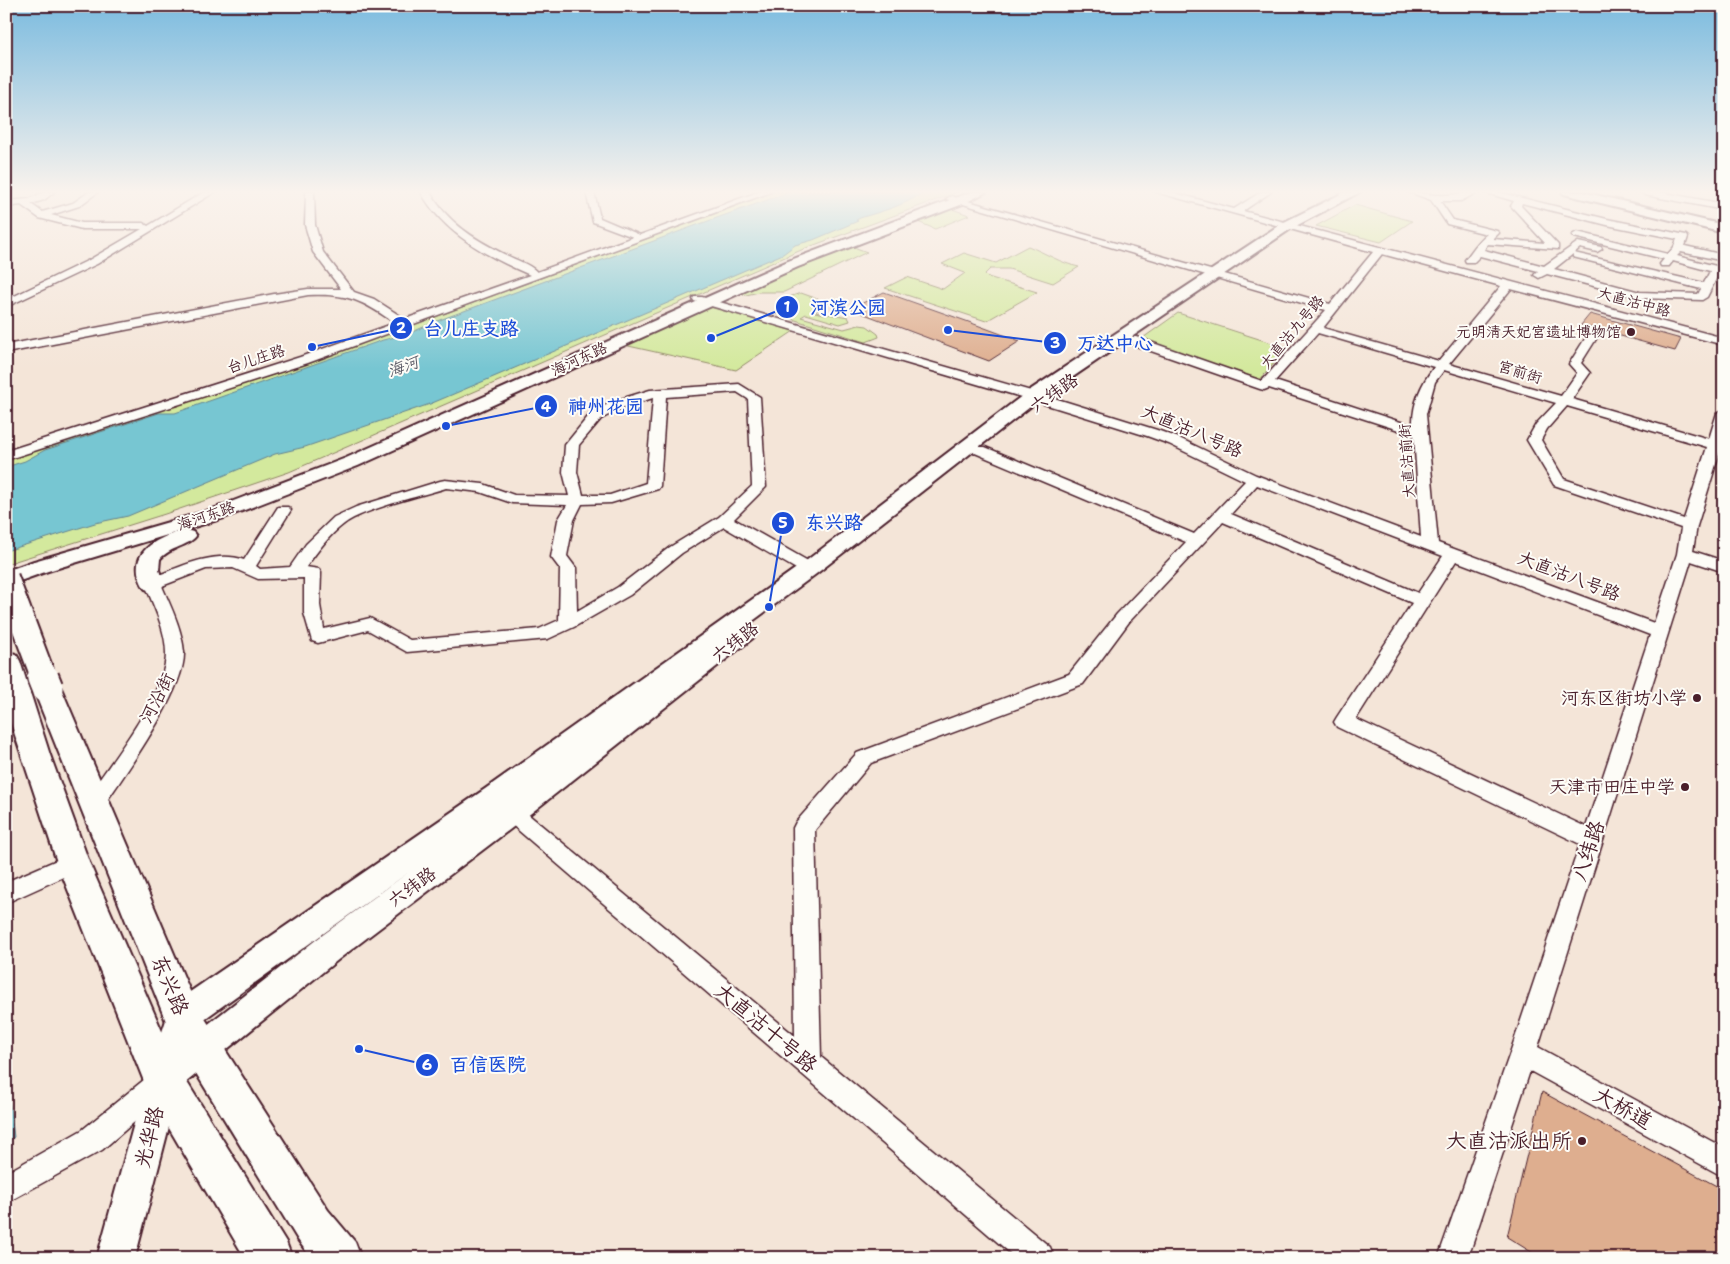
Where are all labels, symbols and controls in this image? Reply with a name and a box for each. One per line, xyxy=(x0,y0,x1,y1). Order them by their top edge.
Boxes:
street label: 大直沽中路 xyxy=(1595,283,1673,321)
callout: 河滨公园 xyxy=(775,290,896,324)
street label: 大直沽九号路 xyxy=(1255,291,1329,373)
text: 河滨公园 xyxy=(810,295,886,320)
text: 1 xyxy=(784,297,791,317)
callout: 台儿庄支路 xyxy=(388,311,528,345)
text: 台儿庄支路 xyxy=(423,316,519,341)
text: 2 xyxy=(396,318,407,338)
place label: 元明清天妃宫遗址博物馆 xyxy=(1456,322,1621,342)
callout: 万达中心 xyxy=(1042,326,1163,360)
marker: 元明清天妃宫遗址博物馆 xyxy=(1625,326,1637,338)
text: 万达中心 xyxy=(1077,331,1153,356)
text: 3 xyxy=(1050,333,1060,353)
street label: 海河东路 xyxy=(548,337,610,381)
street label: 台儿庄路 xyxy=(224,340,288,378)
water label: 海河 xyxy=(385,350,425,382)
street label: 宫前街 xyxy=(1496,356,1544,388)
street label: 六纬路 xyxy=(1025,368,1083,418)
callout: 神州花园 xyxy=(533,389,654,423)
text: 神州花园 xyxy=(568,394,644,419)
text: 4 xyxy=(541,397,552,417)
street label: 大直沽八号路 xyxy=(1138,399,1246,463)
street label: 大直沽前街 xyxy=(1394,423,1420,499)
street label: 海河东路 xyxy=(174,497,238,535)
callout: 东兴路 xyxy=(770,506,872,540)
text: 东兴路 xyxy=(805,510,863,535)
text: 5 xyxy=(778,513,788,533)
street label: 大直沽八号路 xyxy=(1514,545,1624,607)
street label: 六纬路 xyxy=(706,616,764,668)
street label: 河沿街 xyxy=(134,668,180,728)
place label: 河东区街坊小学 xyxy=(1561,686,1687,710)
marker: 河东区街坊小学 xyxy=(1691,692,1703,704)
place label: 天津市田庄中学 xyxy=(1549,775,1675,799)
marker: 天津市田庄中学 xyxy=(1679,781,1691,793)
street label: 八纬路 xyxy=(1565,817,1611,885)
street label: 六纬路 xyxy=(383,861,441,913)
street label: 东兴路 xyxy=(145,951,195,1019)
street label: 大直沽十号路 xyxy=(709,977,823,1079)
callout: 百信医院 xyxy=(415,1048,536,1082)
text: 百信医院 xyxy=(450,1052,526,1077)
text: 6 xyxy=(422,1055,432,1075)
street label: 大桥道 xyxy=(1589,1080,1657,1136)
street label: 光华路 xyxy=(128,1103,170,1171)
place label: 大直沽派出所 xyxy=(1446,1127,1572,1155)
marker: 大直沽派出所 xyxy=(1576,1135,1588,1147)

